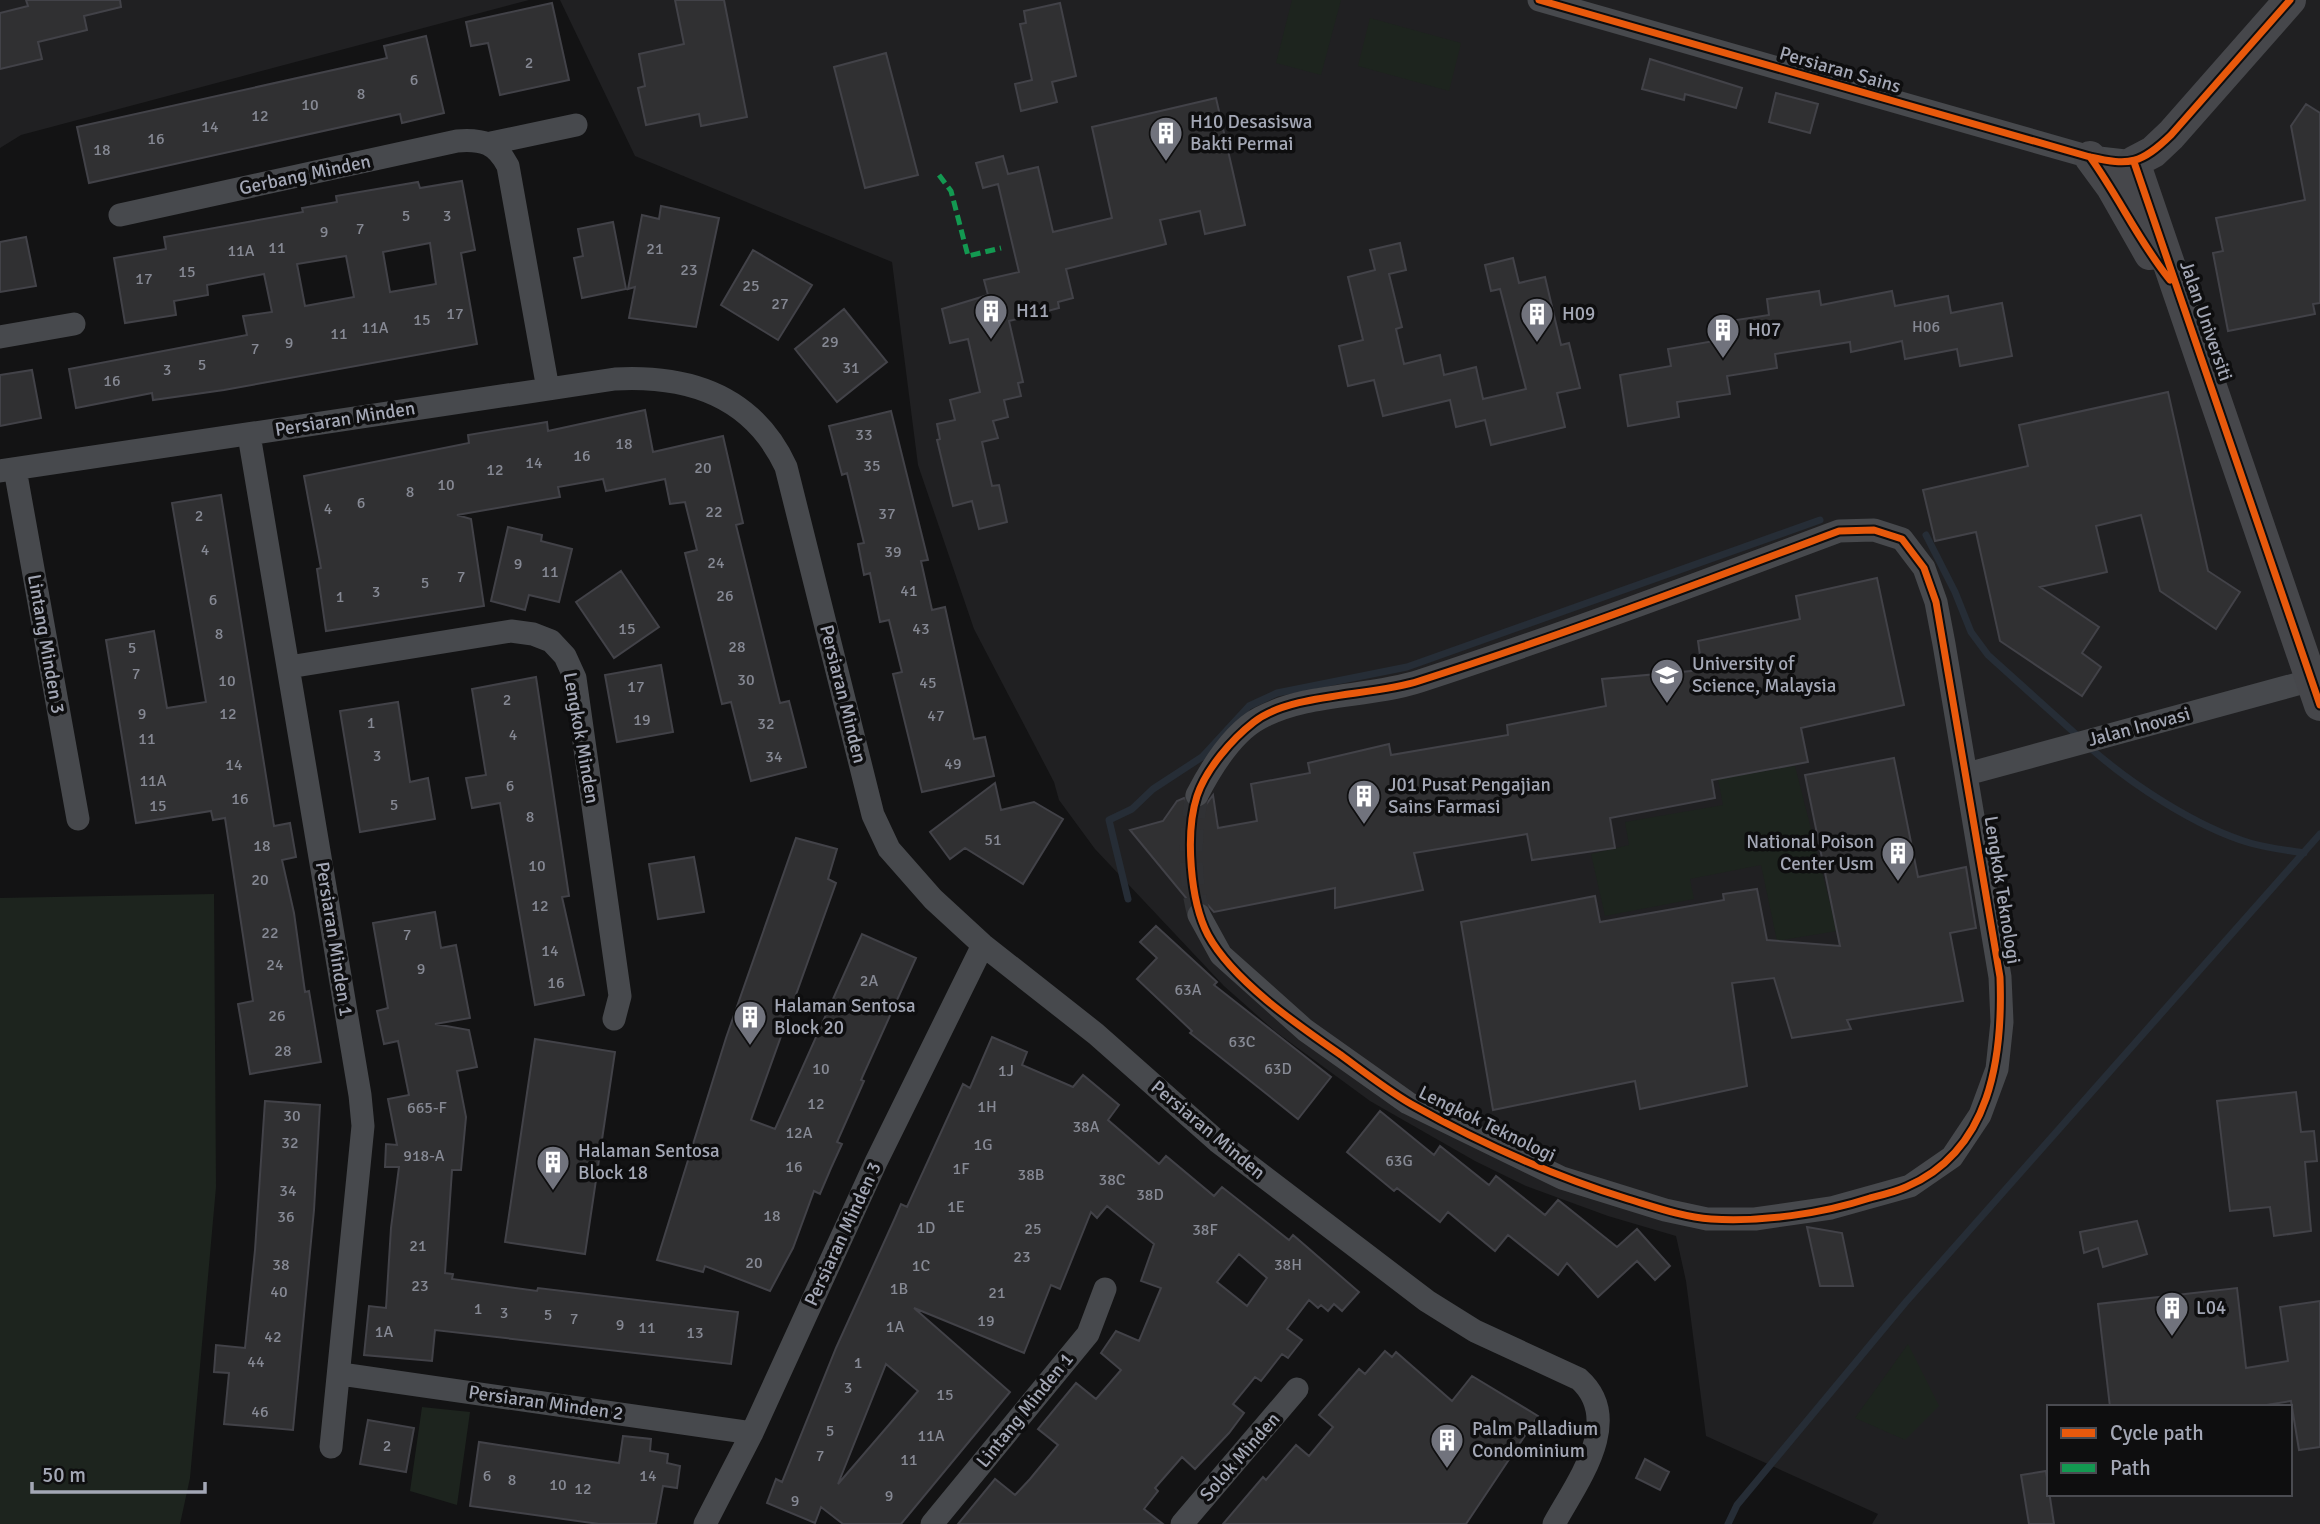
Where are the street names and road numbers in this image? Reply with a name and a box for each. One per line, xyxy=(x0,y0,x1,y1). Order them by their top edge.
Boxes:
street label: Persiaran Sains xyxy=(1777,41,1903,99)
street label: Gerbang Minden xyxy=(237,149,373,201)
street label: Jalan Universiti xyxy=(2174,258,2238,384)
street label: Persiaran Minden xyxy=(273,396,417,442)
street label: Lintang Minden 3 xyxy=(22,572,70,716)
street label: Persiaran Minden xyxy=(814,622,872,766)
street label: Lengkok Minden xyxy=(558,670,604,806)
street label: Jalan Inovasi xyxy=(2085,702,2193,752)
street label: Lengkok Teknologi xyxy=(1978,814,2026,966)
street label: Persiaran Minden 1 xyxy=(310,860,358,1018)
street label: Persiaran Minden xyxy=(1146,1075,1270,1185)
street label: Lengkok Teknologi xyxy=(1415,1080,1559,1168)
street label: Persiaran Minden 3 xyxy=(799,1158,887,1310)
street label: Lintang Minden 1 xyxy=(971,1348,1079,1472)
street label: Persiaran Minden 2 xyxy=(467,1380,625,1426)
street label: Solok Minden xyxy=(1195,1408,1285,1506)

